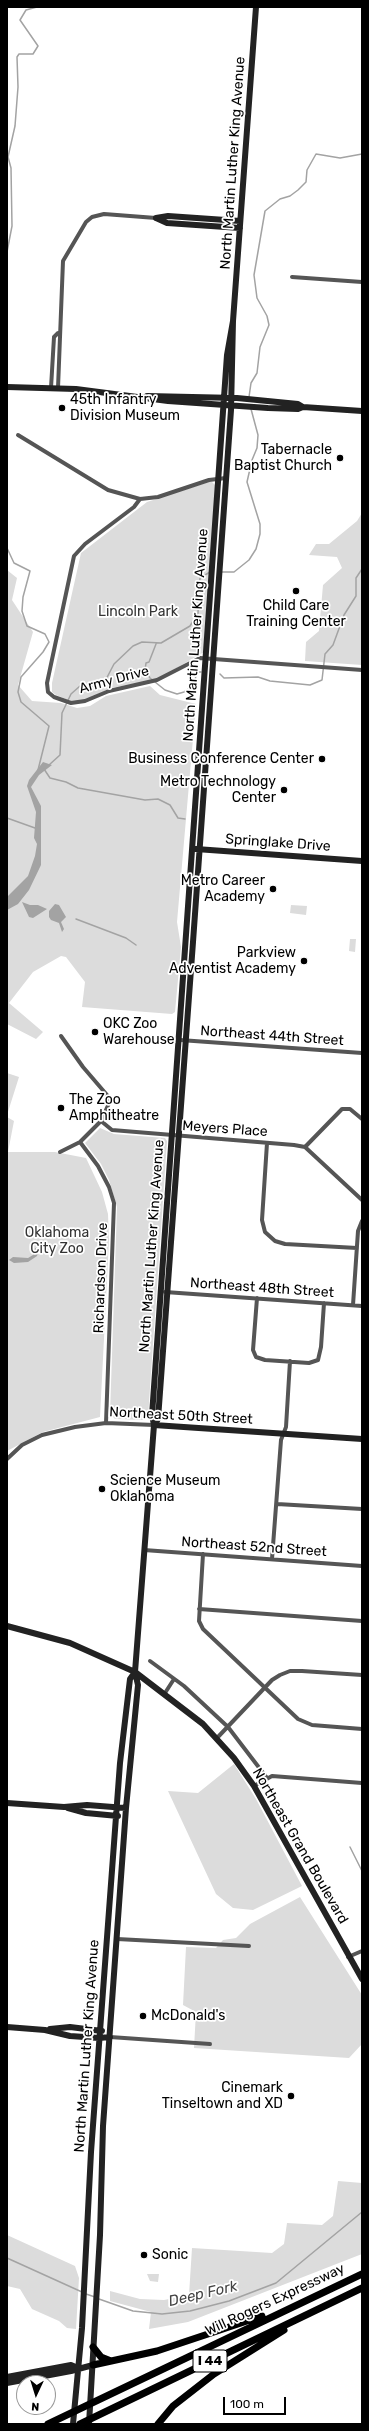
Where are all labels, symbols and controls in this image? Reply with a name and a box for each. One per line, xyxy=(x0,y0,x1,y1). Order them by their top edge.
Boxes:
street label: North Martin Luther King Avenue xyxy=(217,56,249,270)
place label: 45th Infantry Division Museum xyxy=(70,392,180,424)
marker: 45th Infantry Division Museum xyxy=(57,403,67,413)
place label: Tabernacle Baptist Church xyxy=(234,442,332,474)
marker: Tabernacle Baptist Church xyxy=(335,453,345,463)
street label: North Martin Luther King Avenue xyxy=(180,528,212,742)
marker: Child Care Training Center xyxy=(291,586,301,596)
place label: Child Care Training Center xyxy=(246,598,346,630)
park label: Lincoln Park xyxy=(98,604,178,620)
street label: Army Drive xyxy=(77,663,151,697)
place label: Business Conference Center xyxy=(128,751,314,767)
marker: Business Conference Center xyxy=(317,754,327,764)
place label: Metro Technology Center xyxy=(160,774,276,806)
marker: Metro Technology Center xyxy=(279,785,289,795)
street label: Springlake Drive xyxy=(225,831,331,855)
place label: Metro Career Academy xyxy=(181,873,265,906)
marker: Metro Career Academy xyxy=(268,884,278,894)
place label: Parkview Adventist Academy xyxy=(169,945,296,978)
marker: Parkview Adventist Academy xyxy=(299,956,309,966)
place label: OKC Zoo Warehouse xyxy=(103,1016,175,1048)
street label: Northeast 44th Street xyxy=(200,1023,344,1049)
marker: OKC Zoo Warehouse xyxy=(90,1027,100,1037)
place label: The Zoo Amphitheatre xyxy=(69,1092,159,1124)
marker: The Zoo Amphitheatre xyxy=(56,1103,66,1113)
street label: Meyers Place xyxy=(182,1118,268,1140)
street label: North Martin Luther King Avenue xyxy=(136,1139,168,1353)
street label: Richardson Drive xyxy=(91,1222,111,1334)
park label: Oklahoma City Zoo xyxy=(25,1225,89,1258)
street label: Northeast 48th Street xyxy=(189,1275,335,1301)
street label: Northeast 50th Street xyxy=(109,1404,253,1428)
place label: Science Museum Oklahoma xyxy=(110,1473,221,1506)
marker: Science Museum Oklahoma xyxy=(97,1484,107,1494)
street label: Northeast 52nd Street xyxy=(181,1534,327,1560)
street label: Northeast Grand Boulevard xyxy=(248,1765,352,1927)
street label: North Martin Luther King Avenue xyxy=(71,1939,103,2153)
place label: McDonald's xyxy=(151,2008,225,2024)
marker: McDonald's xyxy=(138,2011,148,2021)
place label: Cinemark Tinseltown and XD xyxy=(162,2080,283,2112)
marker: Cinemark Tinseltown and XD xyxy=(286,2091,296,2101)
place label: Sonic xyxy=(152,2247,188,2263)
marker: Sonic xyxy=(139,2250,149,2260)
street label: Will Rogers Expressway xyxy=(203,2260,347,2340)
water label: Deep Fork xyxy=(167,2277,239,2311)
road number: I 44 xyxy=(193,2350,227,2372)
north arrow xyxy=(16,2375,56,2415)
scale bar xyxy=(225,2389,288,2415)
text: 100 m xyxy=(230,2397,264,2411)
text: N xyxy=(31,2400,40,2413)

